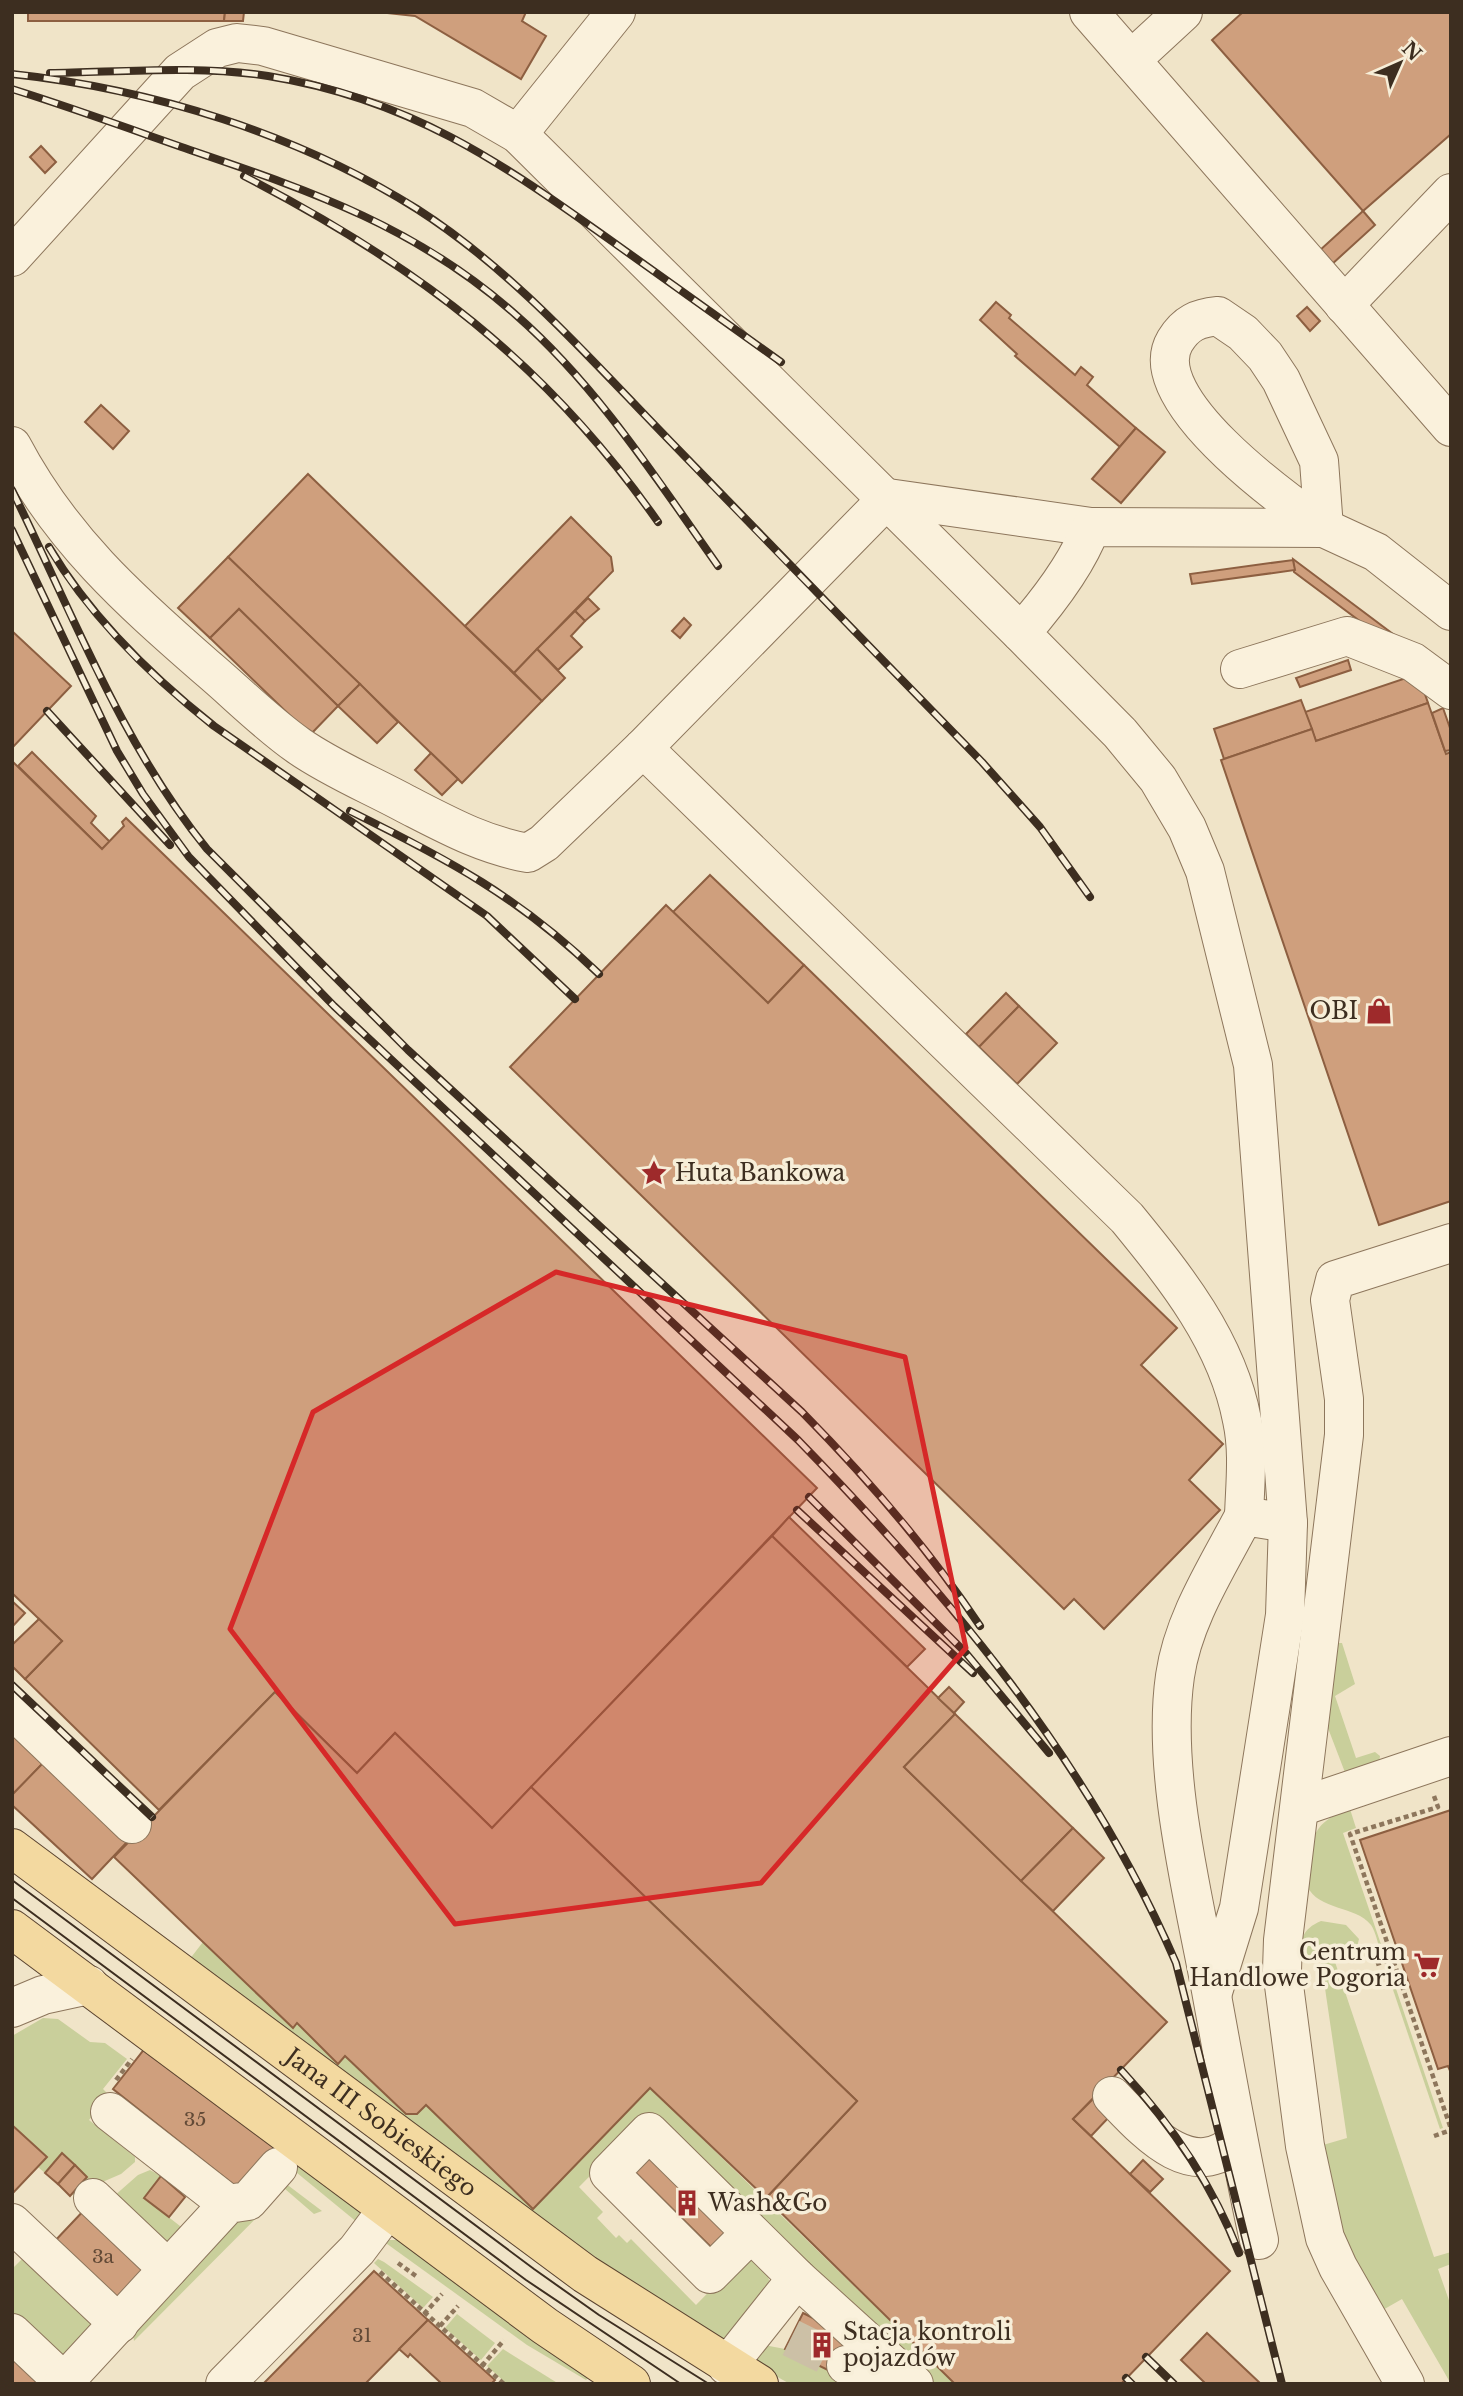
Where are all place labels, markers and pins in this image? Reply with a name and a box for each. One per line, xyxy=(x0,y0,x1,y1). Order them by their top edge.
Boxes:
shop icon: OBI xyxy=(1364,996,1394,1026)
place label: OBI xyxy=(1309,997,1358,1025)
place icon: Huta Bankowa xyxy=(639,1158,669,1188)
place label: Huta Bankowa xyxy=(675,1159,846,1187)
place label: Centrum Handlowe Pogoria xyxy=(1189,1938,1406,1992)
supermarket icon: Centrum Handlowe Pogoria xyxy=(1412,1950,1442,1980)
building icon: Wash&Go xyxy=(672,2188,702,2218)
place label: Wash&Go xyxy=(707,2189,827,2217)
place label: Stacja kontroli pojazdów xyxy=(843,2318,1012,2372)
building icon: Stacja kontroli pojazdów xyxy=(807,2330,837,2360)

